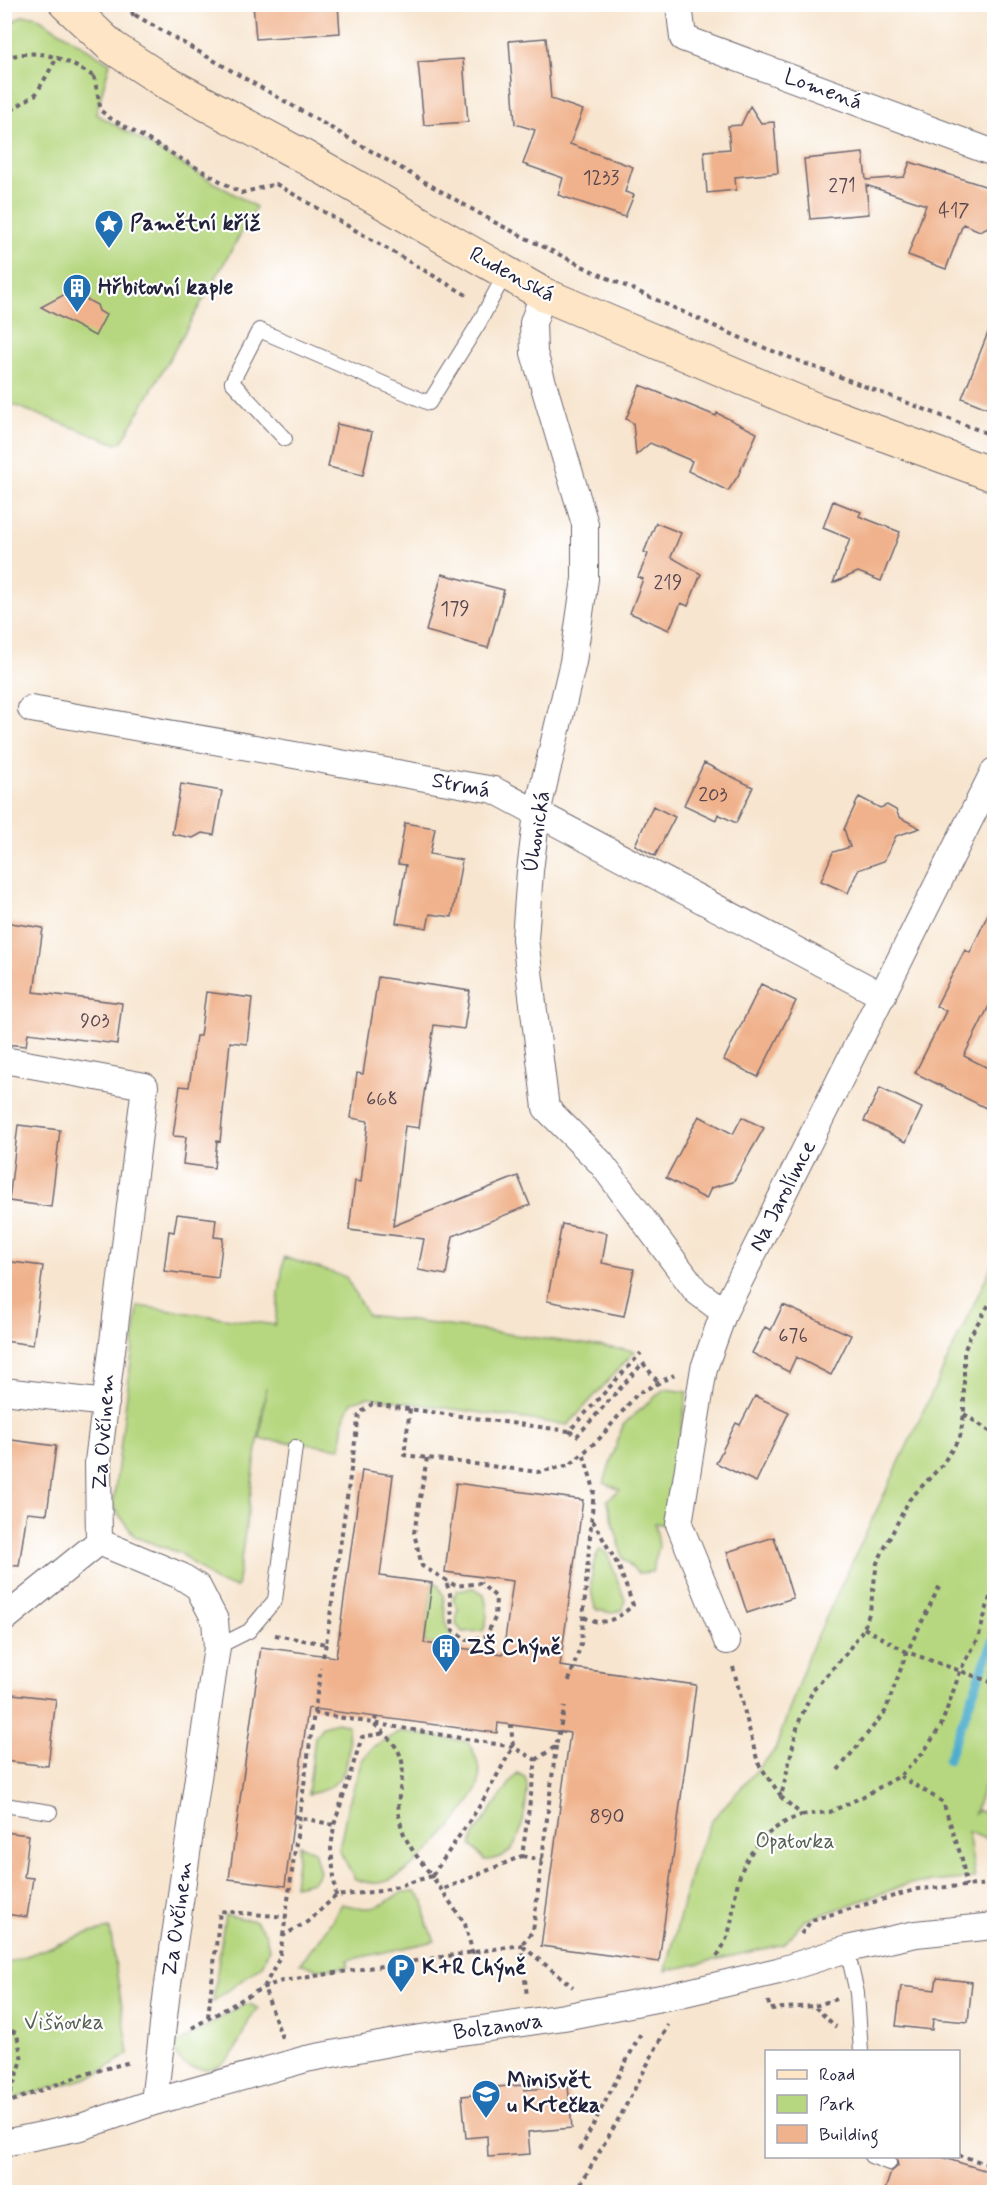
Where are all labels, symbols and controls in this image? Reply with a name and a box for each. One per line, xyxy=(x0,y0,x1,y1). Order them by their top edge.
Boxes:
street label: Lomená xyxy=(780,63,866,117)
house number: 1233 xyxy=(583,165,619,192)
house number: 271 xyxy=(828,173,856,200)
house number: 417 xyxy=(938,198,970,225)
place icon: Pamětní kříž xyxy=(93,208,125,250)
place label: Pamětní kříž xyxy=(130,210,261,238)
street label: Rudenská xyxy=(464,241,560,309)
building icon: Hřbitovní kaple xyxy=(61,272,93,314)
place label: Hřbitovní kaple xyxy=(98,274,233,302)
house number: 219 xyxy=(654,570,682,597)
house number: 179 xyxy=(440,596,470,623)
street label: Strmá xyxy=(430,767,492,805)
house number: 203 xyxy=(698,782,728,809)
street label: Úhonická xyxy=(517,789,557,875)
house number: 903 xyxy=(80,1008,110,1035)
house number: 668 xyxy=(366,1086,398,1113)
street label: Na Jarolímce xyxy=(743,1136,823,1256)
house number: 676 xyxy=(778,1323,808,1350)
street label: Za Ovčínem xyxy=(86,1373,122,1491)
building icon: ZŠ Chýně xyxy=(430,1632,462,1674)
place label: ZŠ Chýně xyxy=(467,1633,561,1663)
house number: 890 xyxy=(589,1804,625,1831)
park label: Opatovka xyxy=(755,1828,835,1856)
street label: Za Ovčínem xyxy=(156,1859,200,1979)
parking icon: K+R Chýně xyxy=(385,1952,417,1994)
place label: K+R Chýně xyxy=(422,1954,526,1983)
street label: Bolzanova xyxy=(451,2007,545,2047)
park label: Višňovka xyxy=(24,2009,104,2037)
legend xyxy=(765,2050,960,2158)
text: Road xyxy=(819,2063,855,2087)
place label: Minisvět u Krtečka xyxy=(507,2067,600,2120)
school or university icon: Minisvět u Krtečka xyxy=(470,2078,502,2120)
text: Park xyxy=(819,2093,855,2117)
text: Building xyxy=(819,2123,879,2149)

